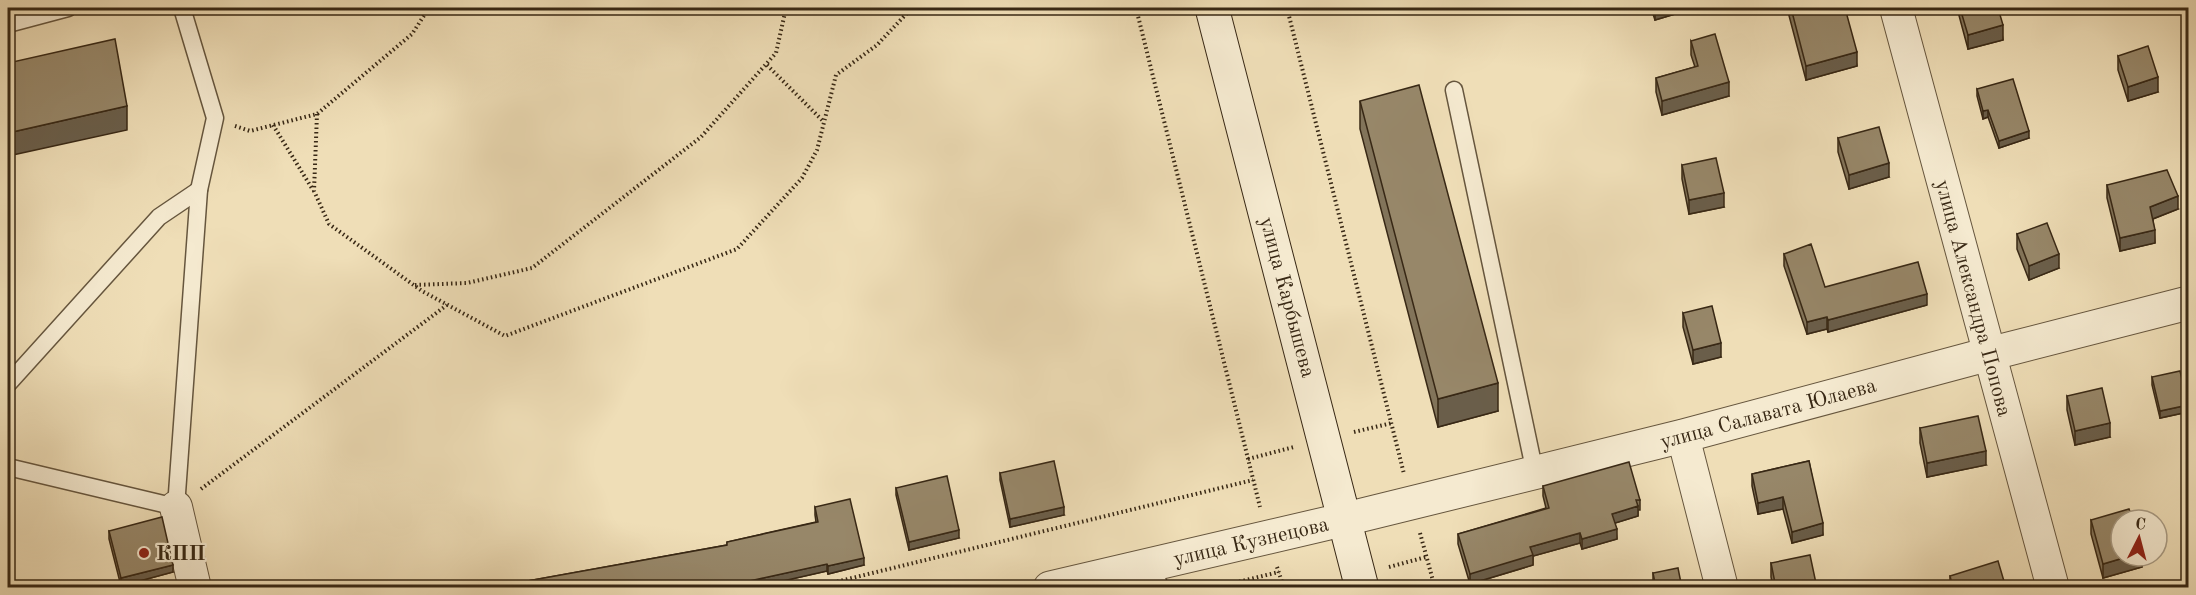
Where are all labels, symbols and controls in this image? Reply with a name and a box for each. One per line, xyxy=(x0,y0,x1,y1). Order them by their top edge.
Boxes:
street label: улица Александра Попова xyxy=(1931,178,2014,419)
street label: улица Карбышева xyxy=(1255,215,1318,380)
street label: улица Салавата Юлаева xyxy=(1658,375,1879,453)
north arrow xyxy=(2109,508,2169,568)
street label: улица Кузнецова xyxy=(1172,514,1331,571)
text: С xyxy=(2134,517,2146,534)
place label: КПП xyxy=(156,544,206,565)
marker: КПП xyxy=(137,546,151,560)

